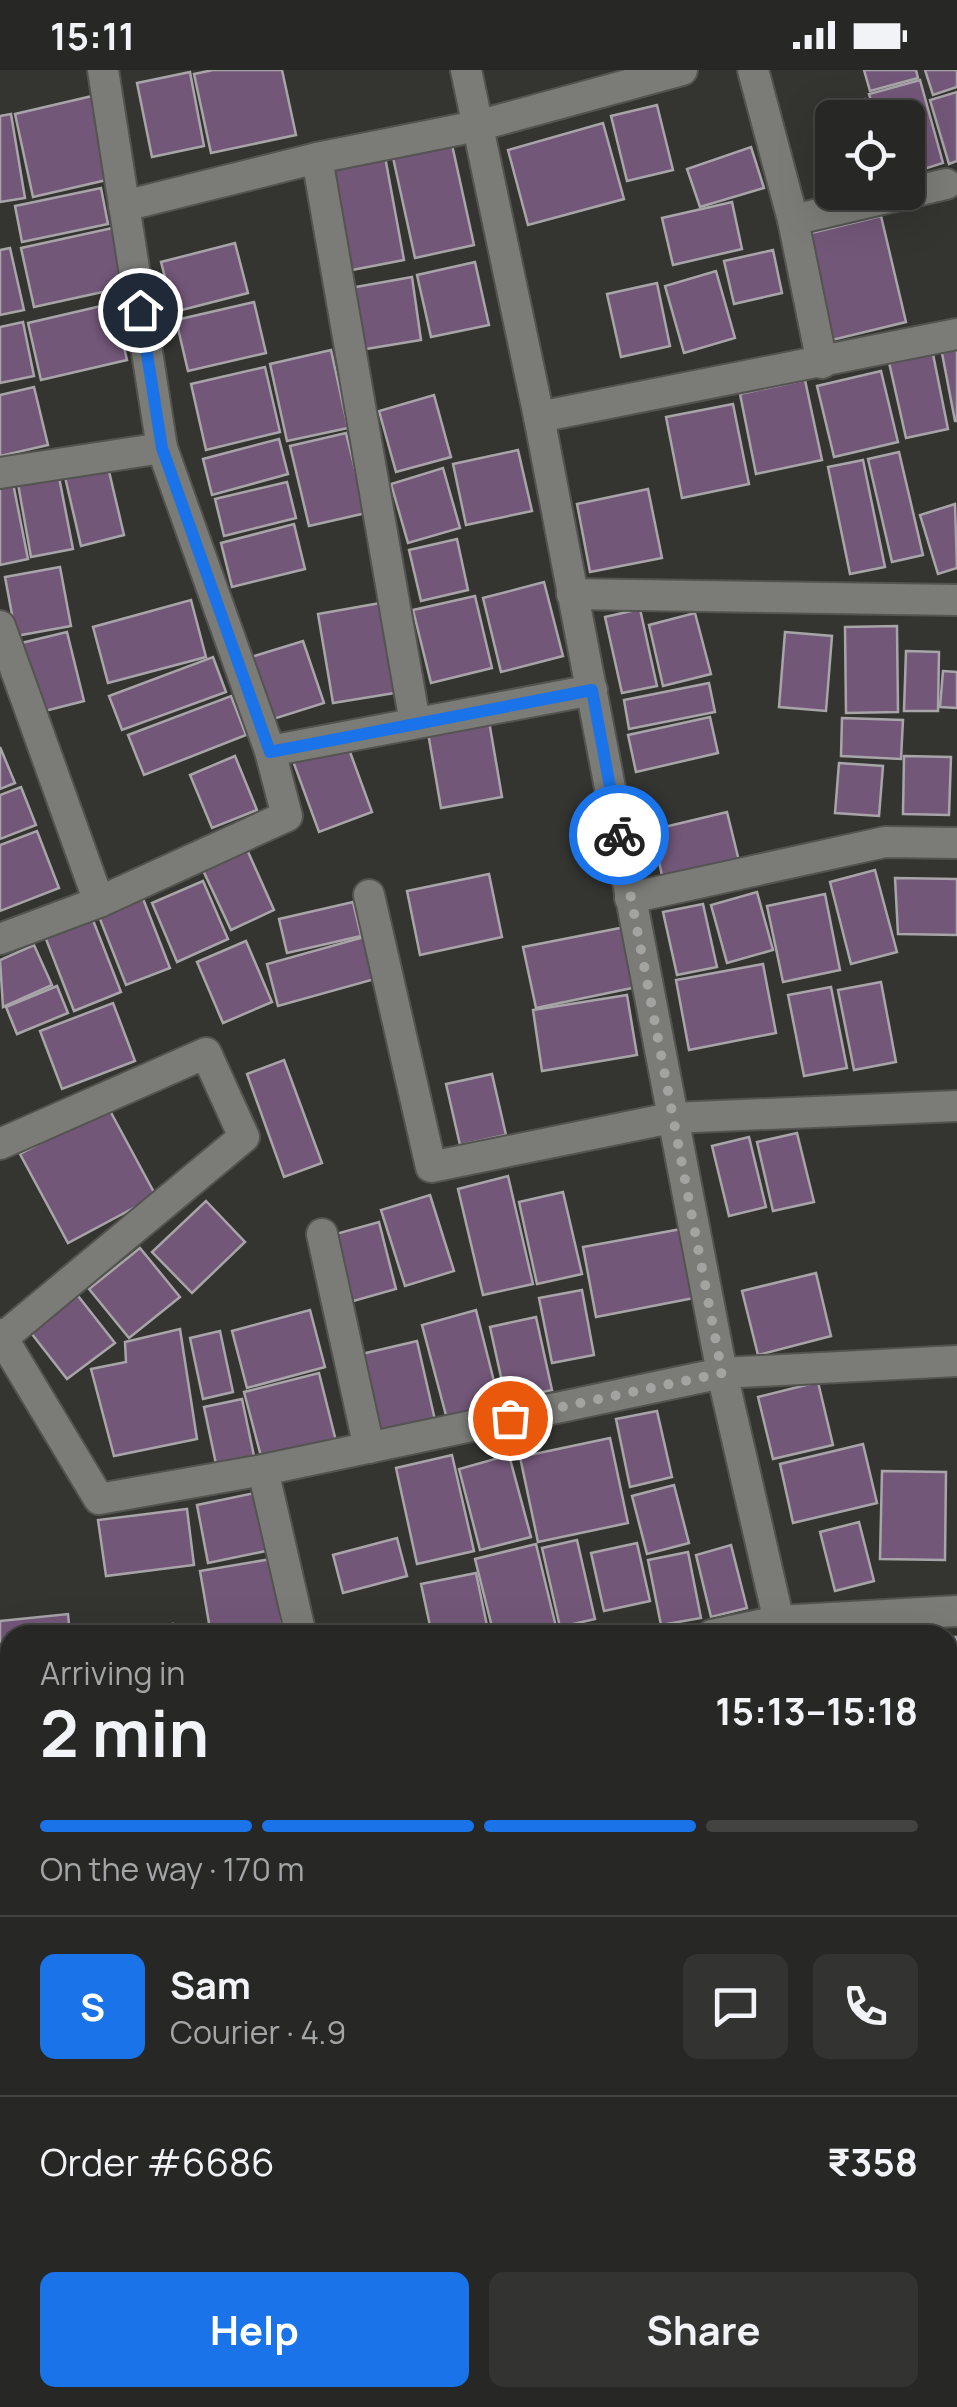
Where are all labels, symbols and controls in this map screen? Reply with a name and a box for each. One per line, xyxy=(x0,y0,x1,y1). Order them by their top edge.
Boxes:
text: 15:11 xyxy=(50,9,135,61)
map controls xyxy=(815,100,925,210)
button: locate xyxy=(815,100,925,210)
pin xyxy=(98,268,183,353)
icon: home xyxy=(113,283,168,338)
courier xyxy=(569,785,669,885)
icon: bike xyxy=(592,808,647,863)
pin xyxy=(468,1376,553,1461)
icon: bag xyxy=(483,1391,538,1446)
text: Arriving in xyxy=(40,1651,185,1695)
text: 15:13–15:18 xyxy=(715,1684,918,1736)
text: 2 min xyxy=(40,1688,209,1777)
text: On the way · 170 m xyxy=(40,1847,304,1891)
button: chat xyxy=(683,1954,788,2059)
button: phone xyxy=(813,1954,918,2059)
text: Sam xyxy=(170,1958,251,2010)
text: S xyxy=(80,1980,105,2032)
text: Courier · 4.9 xyxy=(170,2010,346,2054)
text: Order #6686 xyxy=(40,2135,275,2187)
text: ₹358 xyxy=(827,2135,918,2187)
button: Help xyxy=(40,2272,469,2387)
button: Share xyxy=(489,2272,918,2387)

